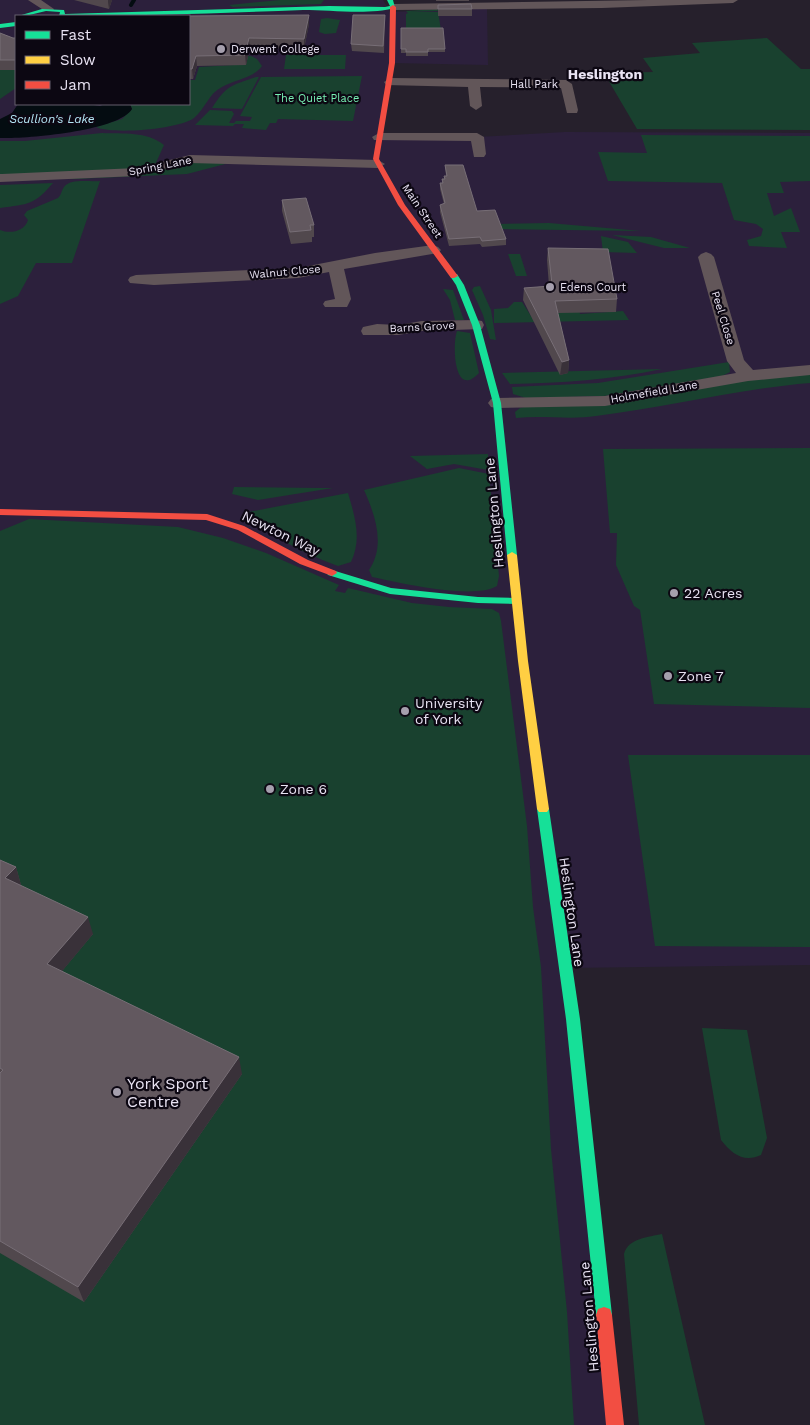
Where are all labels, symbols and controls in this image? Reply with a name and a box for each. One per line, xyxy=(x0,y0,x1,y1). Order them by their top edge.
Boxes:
legend xyxy=(15,15,190,105)
text: Fast xyxy=(60,26,92,44)
marker: Derwent College xyxy=(215,43,227,55)
place label: Derwent College xyxy=(231,43,320,56)
text: Slow xyxy=(60,51,96,69)
district label: Heslington xyxy=(568,66,642,82)
text: Jam xyxy=(60,76,91,94)
street label: Hall Park xyxy=(510,78,558,91)
park label: The Quiet Place xyxy=(275,92,359,105)
water label: Scullion's Lake xyxy=(9,112,95,126)
street label: Spring Lane xyxy=(128,154,192,178)
street label: Main Street xyxy=(399,182,445,241)
street label: Walnut Close xyxy=(249,262,321,282)
marker: Edens Court xyxy=(544,281,556,293)
place label: Edens Court xyxy=(560,281,627,294)
street label: Peel Close xyxy=(709,289,737,347)
street label: Barns Grove xyxy=(389,319,455,335)
street label: Holmefield Lane xyxy=(609,378,699,406)
street label: Heslington Lane xyxy=(481,457,507,569)
street label: Newton Way xyxy=(239,507,323,559)
place label: 22 Acres xyxy=(684,585,742,601)
marker: 22 Acres xyxy=(668,587,680,599)
place label: Zone 7 xyxy=(678,668,724,684)
marker: Zone 7 xyxy=(662,670,674,682)
place label: University of York xyxy=(415,695,483,727)
marker: University of York xyxy=(399,705,411,717)
place label: Zone 6 xyxy=(280,781,327,797)
marker: Zone 6 xyxy=(264,783,276,795)
street label: Heslington Lane xyxy=(556,856,588,968)
place label: York Sport Centre xyxy=(127,1074,208,1111)
marker: York Sport Centre xyxy=(111,1086,123,1098)
street label: Heslington Lane xyxy=(576,1261,602,1373)

